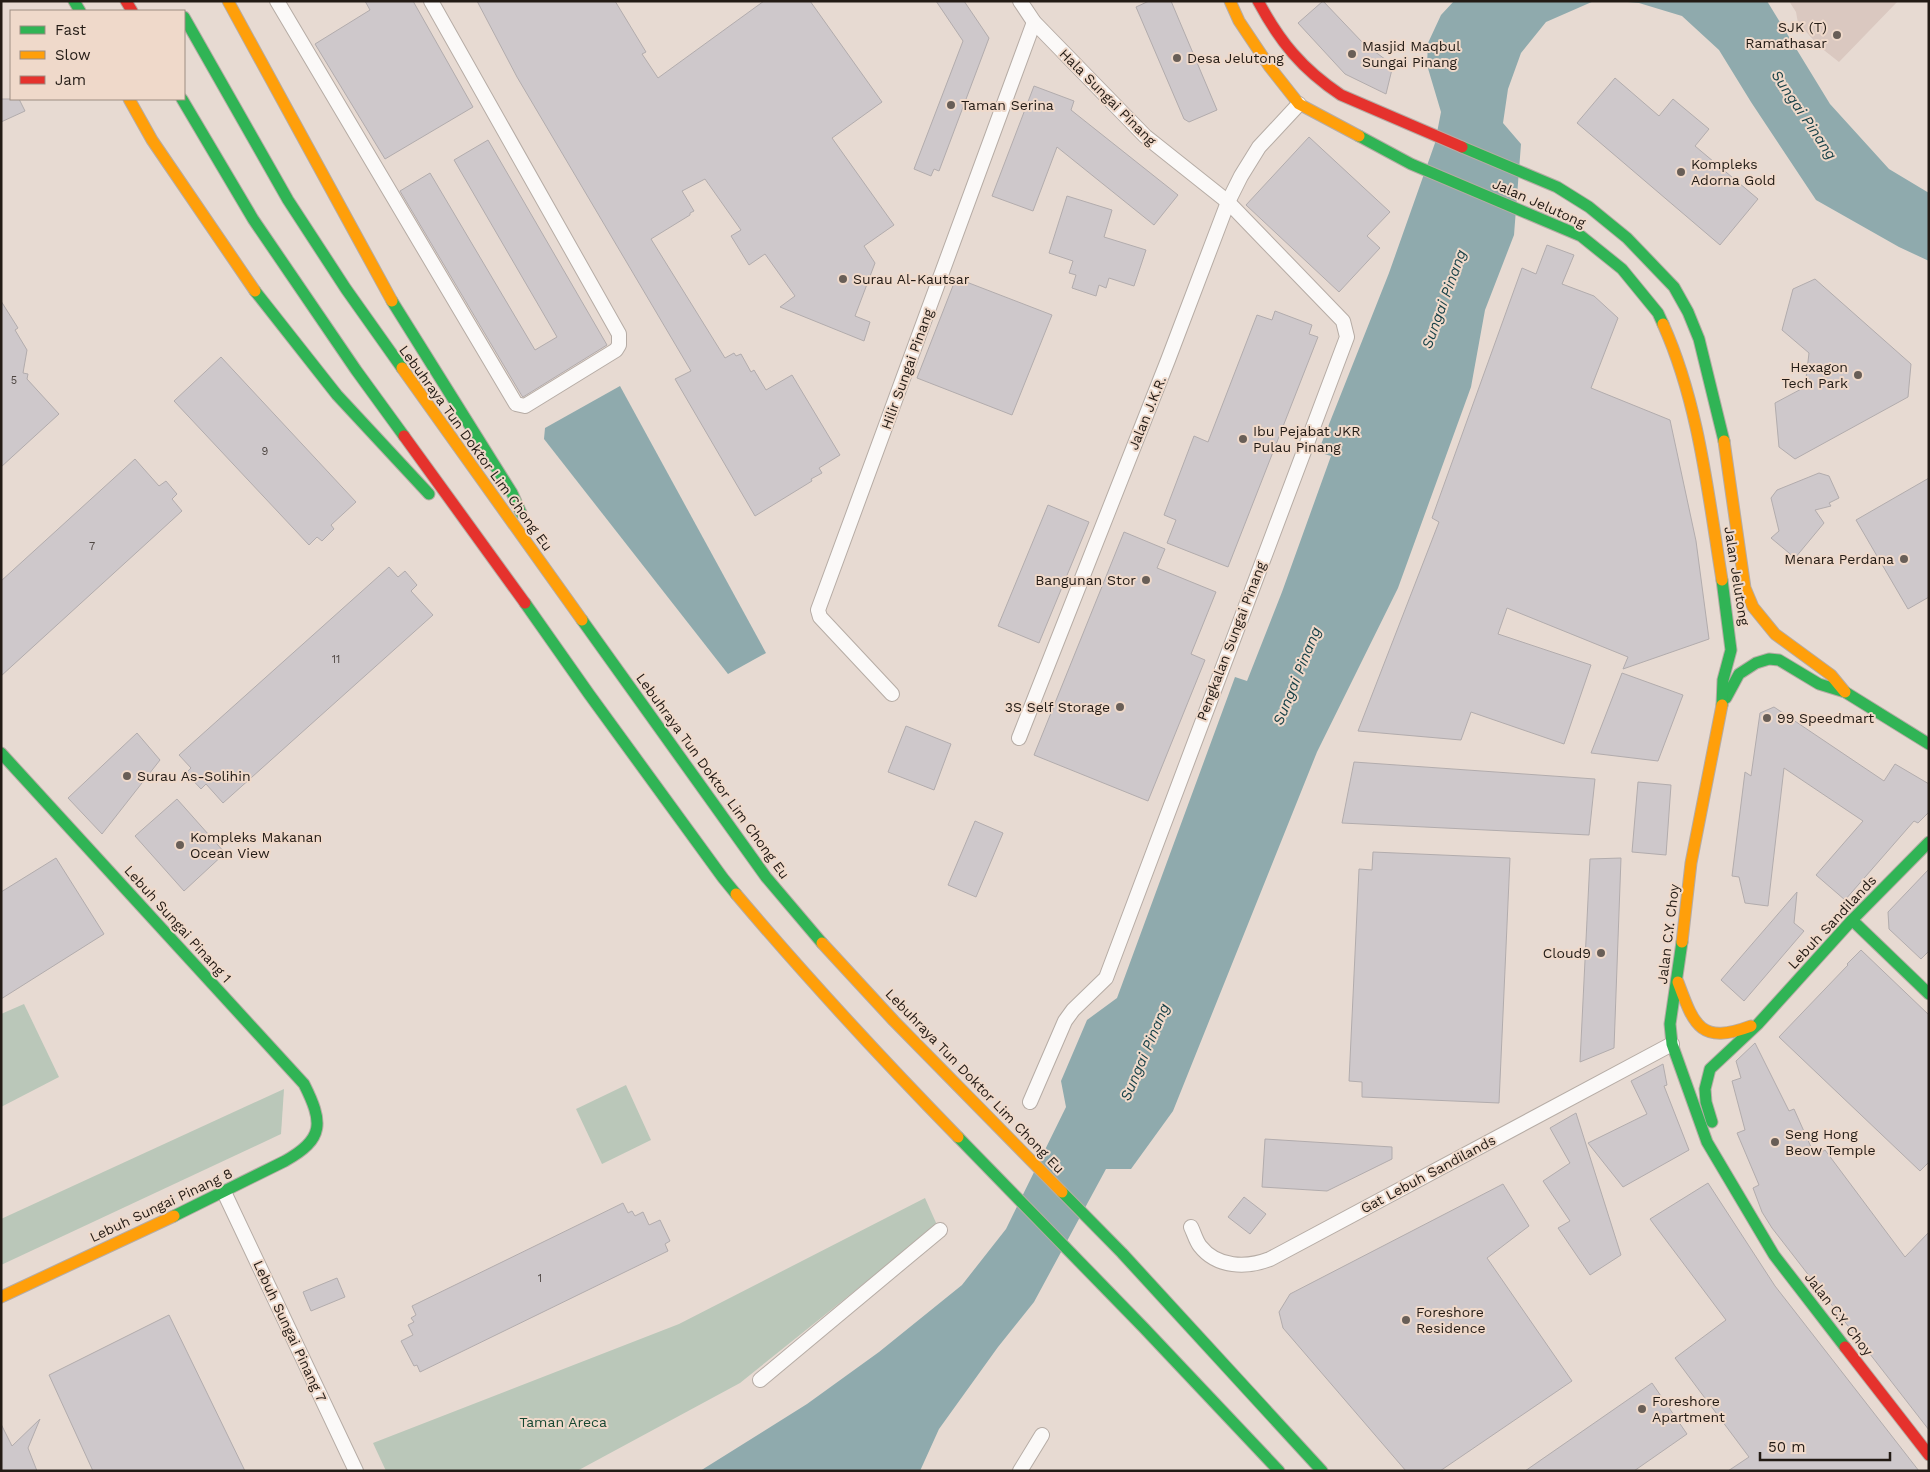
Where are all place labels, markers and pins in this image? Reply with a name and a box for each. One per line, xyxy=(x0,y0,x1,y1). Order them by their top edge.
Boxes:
place label: SJK (T) Ramathasar xyxy=(1745,19,1827,51)
marker: SJK (T) Ramathasar xyxy=(1831,29,1843,41)
place label: Masjid Maqbul Sungai Pinang xyxy=(1362,38,1461,70)
marker: Masjid Maqbul Sungai Pinang xyxy=(1346,48,1358,60)
place label: Desa Jelutong xyxy=(1187,50,1284,66)
marker: Desa Jelutong xyxy=(1171,52,1183,64)
place label: Taman Serina xyxy=(961,97,1054,113)
marker: Taman Serina xyxy=(945,99,957,111)
place label: Kompleks Adorna Gold xyxy=(1691,156,1776,188)
marker: Kompleks Adorna Gold xyxy=(1675,166,1687,178)
place label: Surau Al-Kautsar xyxy=(853,271,970,287)
marker: Surau Al-Kautsar xyxy=(837,273,849,285)
place label: Hexagon Tech Park xyxy=(1782,359,1848,391)
marker: Hexagon Tech Park xyxy=(1852,369,1864,381)
place label: Ibu Pejabat JKR Pulau Pinang xyxy=(1253,423,1361,455)
marker: Ibu Pejabat JKR Pulau Pinang xyxy=(1237,433,1249,445)
place label: Menara Perdana xyxy=(1784,551,1894,567)
marker: Menara Perdana xyxy=(1898,553,1910,565)
place label: Bangunan Stor xyxy=(1035,572,1136,588)
marker: Bangunan Stor xyxy=(1140,574,1152,586)
place label: 3S Self Storage xyxy=(1005,699,1110,715)
marker: 3S Self Storage xyxy=(1114,701,1126,713)
place label: 99 Speedmart xyxy=(1777,710,1874,726)
marker: 99 Speedmart xyxy=(1761,712,1773,724)
place label: Surau As-Solihin xyxy=(137,768,251,784)
marker: Surau As-Solihin xyxy=(121,770,133,782)
place label: Kompleks Makanan Ocean View xyxy=(190,829,322,861)
marker: Kompleks Makanan Ocean View xyxy=(174,839,186,851)
place label: Cloud9 xyxy=(1543,945,1591,961)
marker: Cloud9 xyxy=(1595,947,1607,959)
place label: Seng Hong Beow Temple xyxy=(1785,1126,1876,1158)
marker: Seng Hong Beow Temple xyxy=(1769,1136,1781,1148)
place label: Foreshore Residence xyxy=(1416,1304,1486,1336)
marker: Foreshore Residence xyxy=(1400,1314,1412,1326)
place label: Foreshore Apartment xyxy=(1652,1393,1725,1425)
marker: Foreshore Apartment xyxy=(1636,1403,1648,1415)

